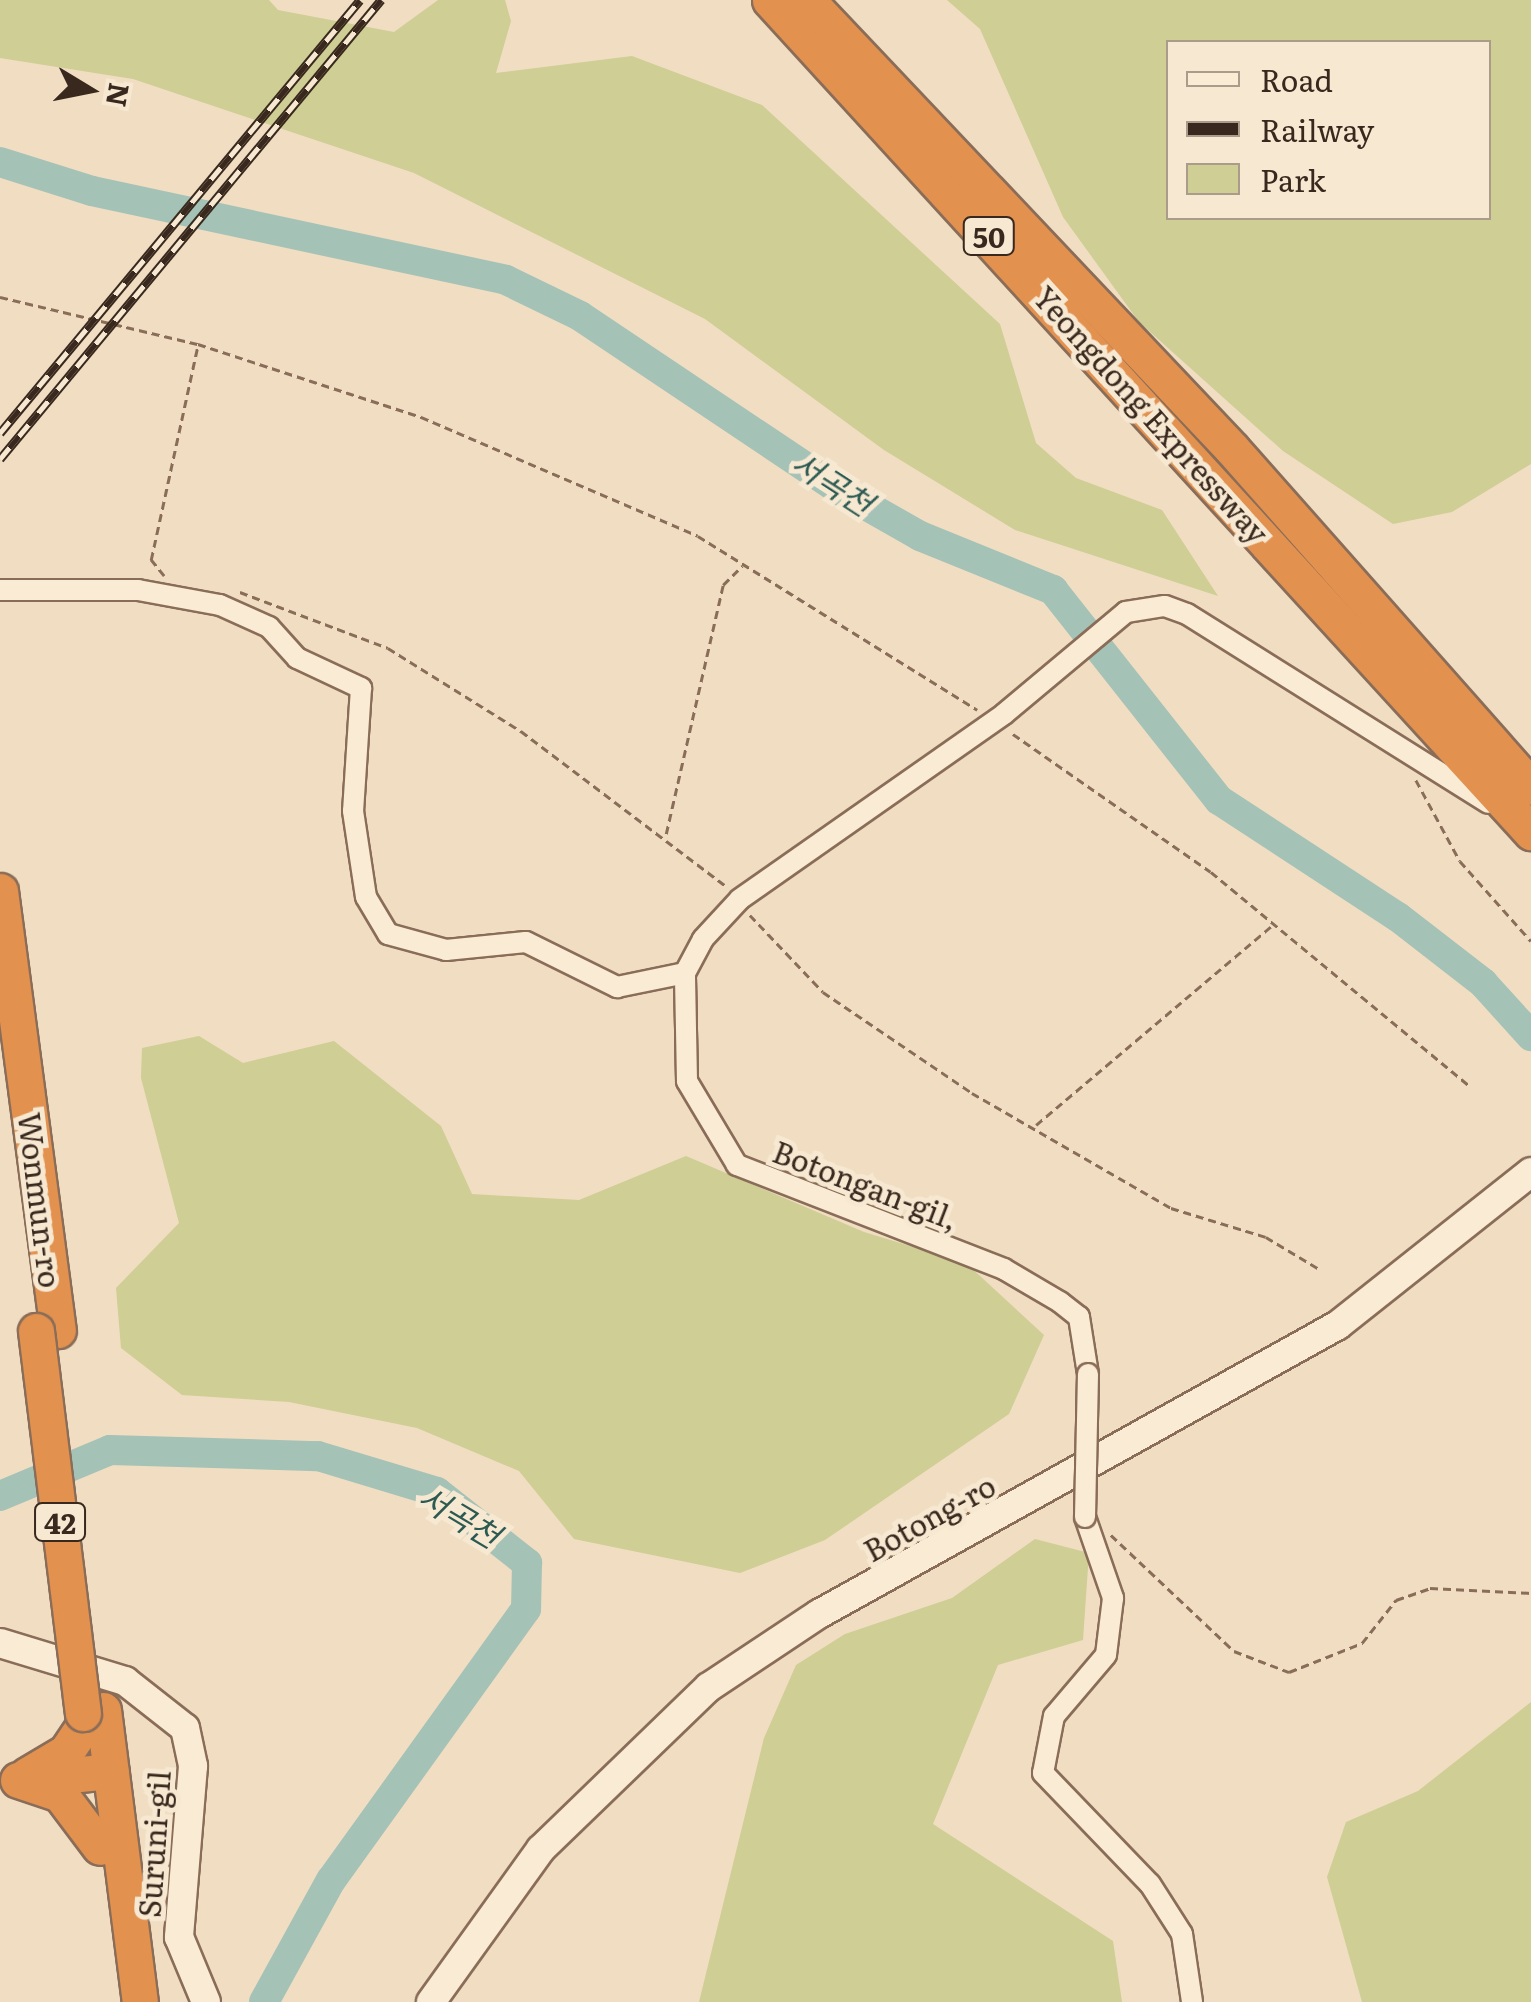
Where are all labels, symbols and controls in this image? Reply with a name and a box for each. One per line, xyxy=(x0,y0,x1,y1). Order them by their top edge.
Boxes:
north arrow xyxy=(40,40,140,140)
legend xyxy=(1166,40,1491,220)
text: Road xyxy=(1260,57,1333,101)
text: N xyxy=(97,80,142,110)
text: Railway xyxy=(1260,107,1374,151)
text: Park xyxy=(1260,157,1326,201)
road number: 50 xyxy=(962,213,1016,259)
street label: Yeongdong Expressway xyxy=(1027,278,1277,550)
water label: 서곡천 xyxy=(786,442,880,522)
street label: Wonmun-ro xyxy=(12,1110,70,1290)
street label: Botongan-gil, xyxy=(768,1132,964,1236)
street label: Botong-ro xyxy=(857,1466,1001,1568)
water label: 서곡천 xyxy=(412,1476,508,1554)
road number: 42 xyxy=(32,1499,88,1545)
street label: Suruni-gil xyxy=(130,1769,176,1919)

